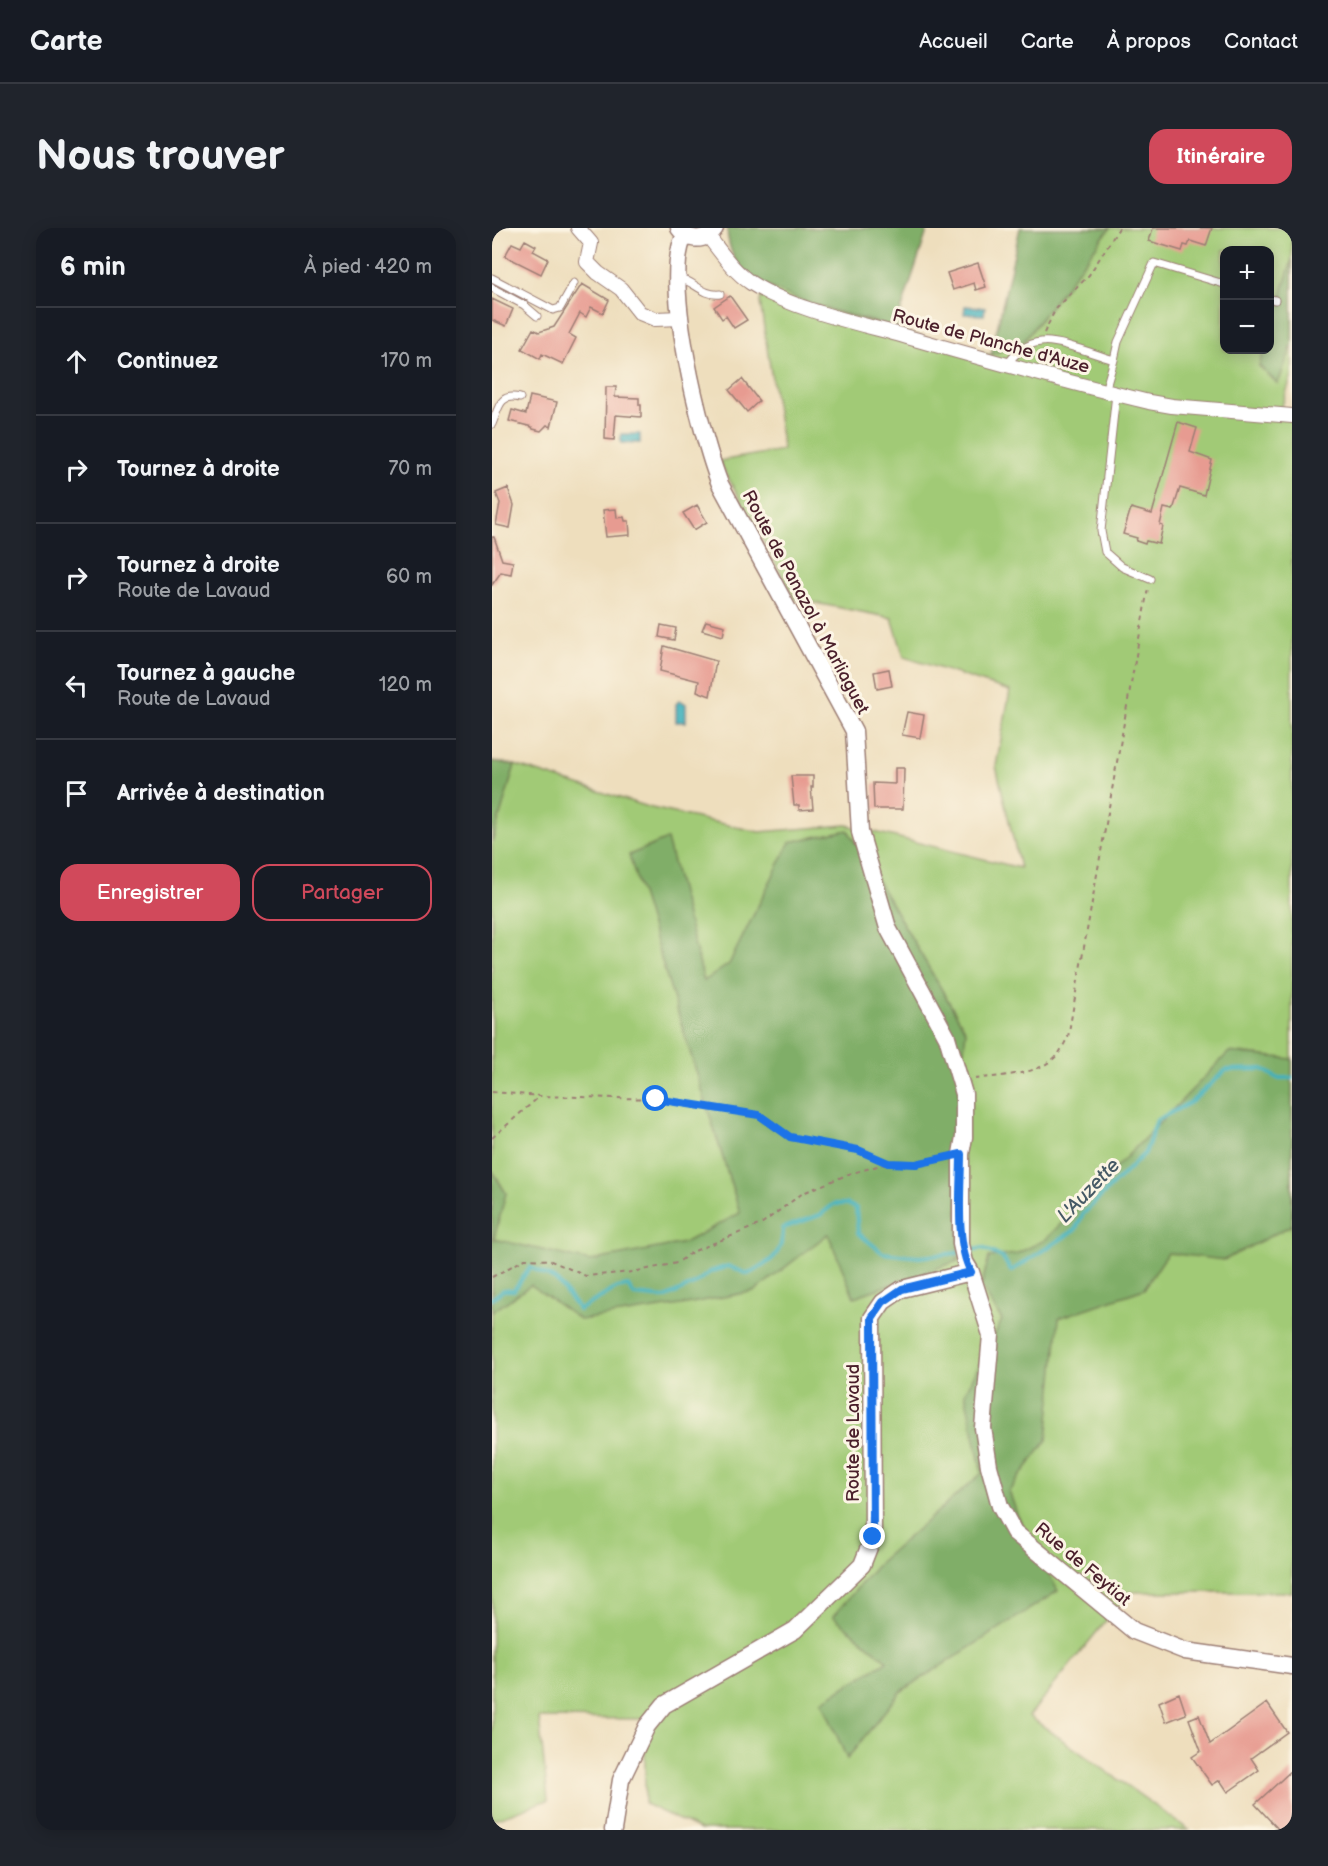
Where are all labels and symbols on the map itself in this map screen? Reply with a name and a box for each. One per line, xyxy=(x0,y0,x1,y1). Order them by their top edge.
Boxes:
street label: Route de Planche d'Auze xyxy=(890,305,1092,378)
street label: Route de Panazol à Marliaguet xyxy=(738,487,874,718)
route start xyxy=(642,1085,668,1111)
water label: L'Auzette xyxy=(1052,1153,1125,1228)
street label: Route de Lavaud xyxy=(843,1364,864,1502)
street label: Rue de Feytiat xyxy=(1031,1518,1135,1611)
route end xyxy=(859,1523,885,1549)

